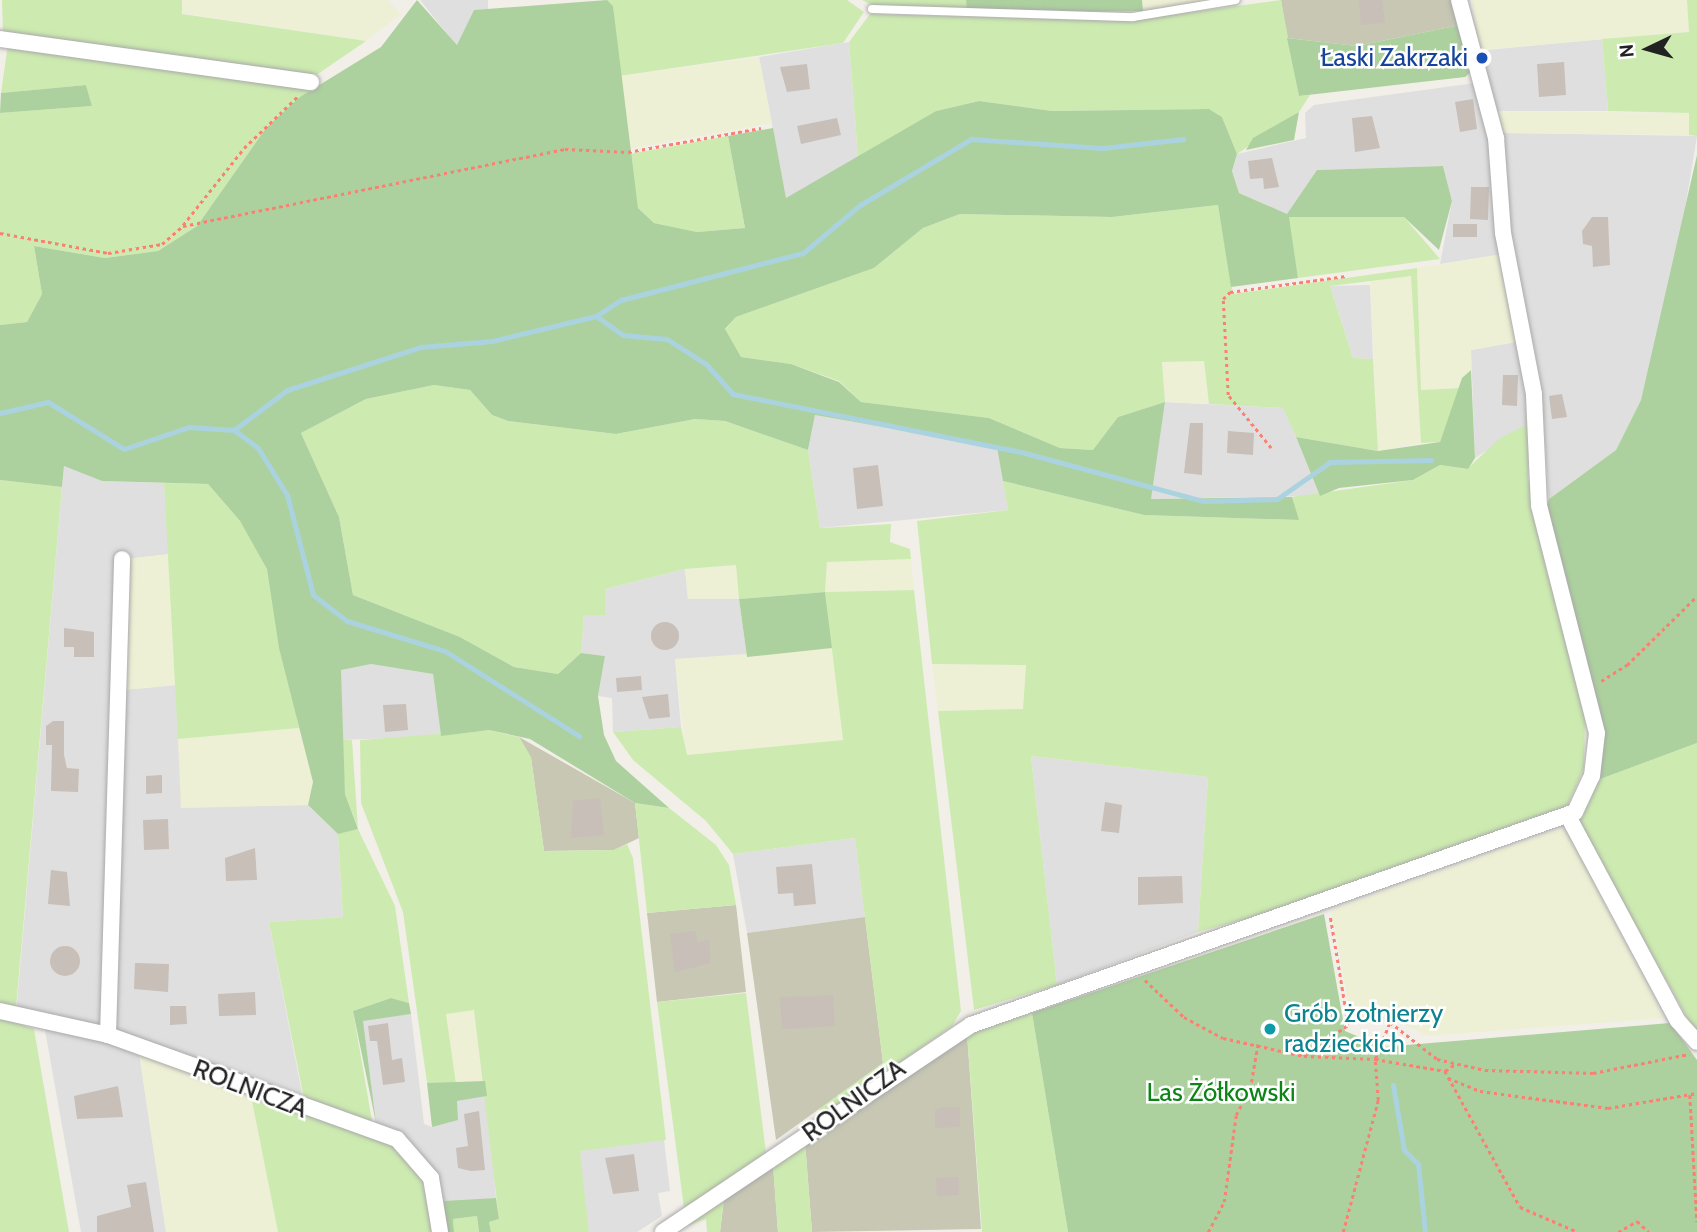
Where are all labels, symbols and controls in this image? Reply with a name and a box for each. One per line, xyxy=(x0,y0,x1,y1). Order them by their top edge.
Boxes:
north arrow xyxy=(1613,14,1683,84)
place label: Łaski Zakrzaki xyxy=(1320,42,1468,74)
text: N xyxy=(1615,43,1639,59)
marker: Łaski Zakrzaki xyxy=(1474,50,1490,66)
place label: Grób żołnierzy radzieckich xyxy=(1284,998,1443,1060)
marker: Grób żołnierzy radzieckich xyxy=(1262,1021,1278,1037)
street label: ROLNICZA xyxy=(188,1053,312,1125)
street label: ROLNICZA xyxy=(796,1053,912,1149)
park label: Las Żółkowski xyxy=(1147,1077,1295,1109)

